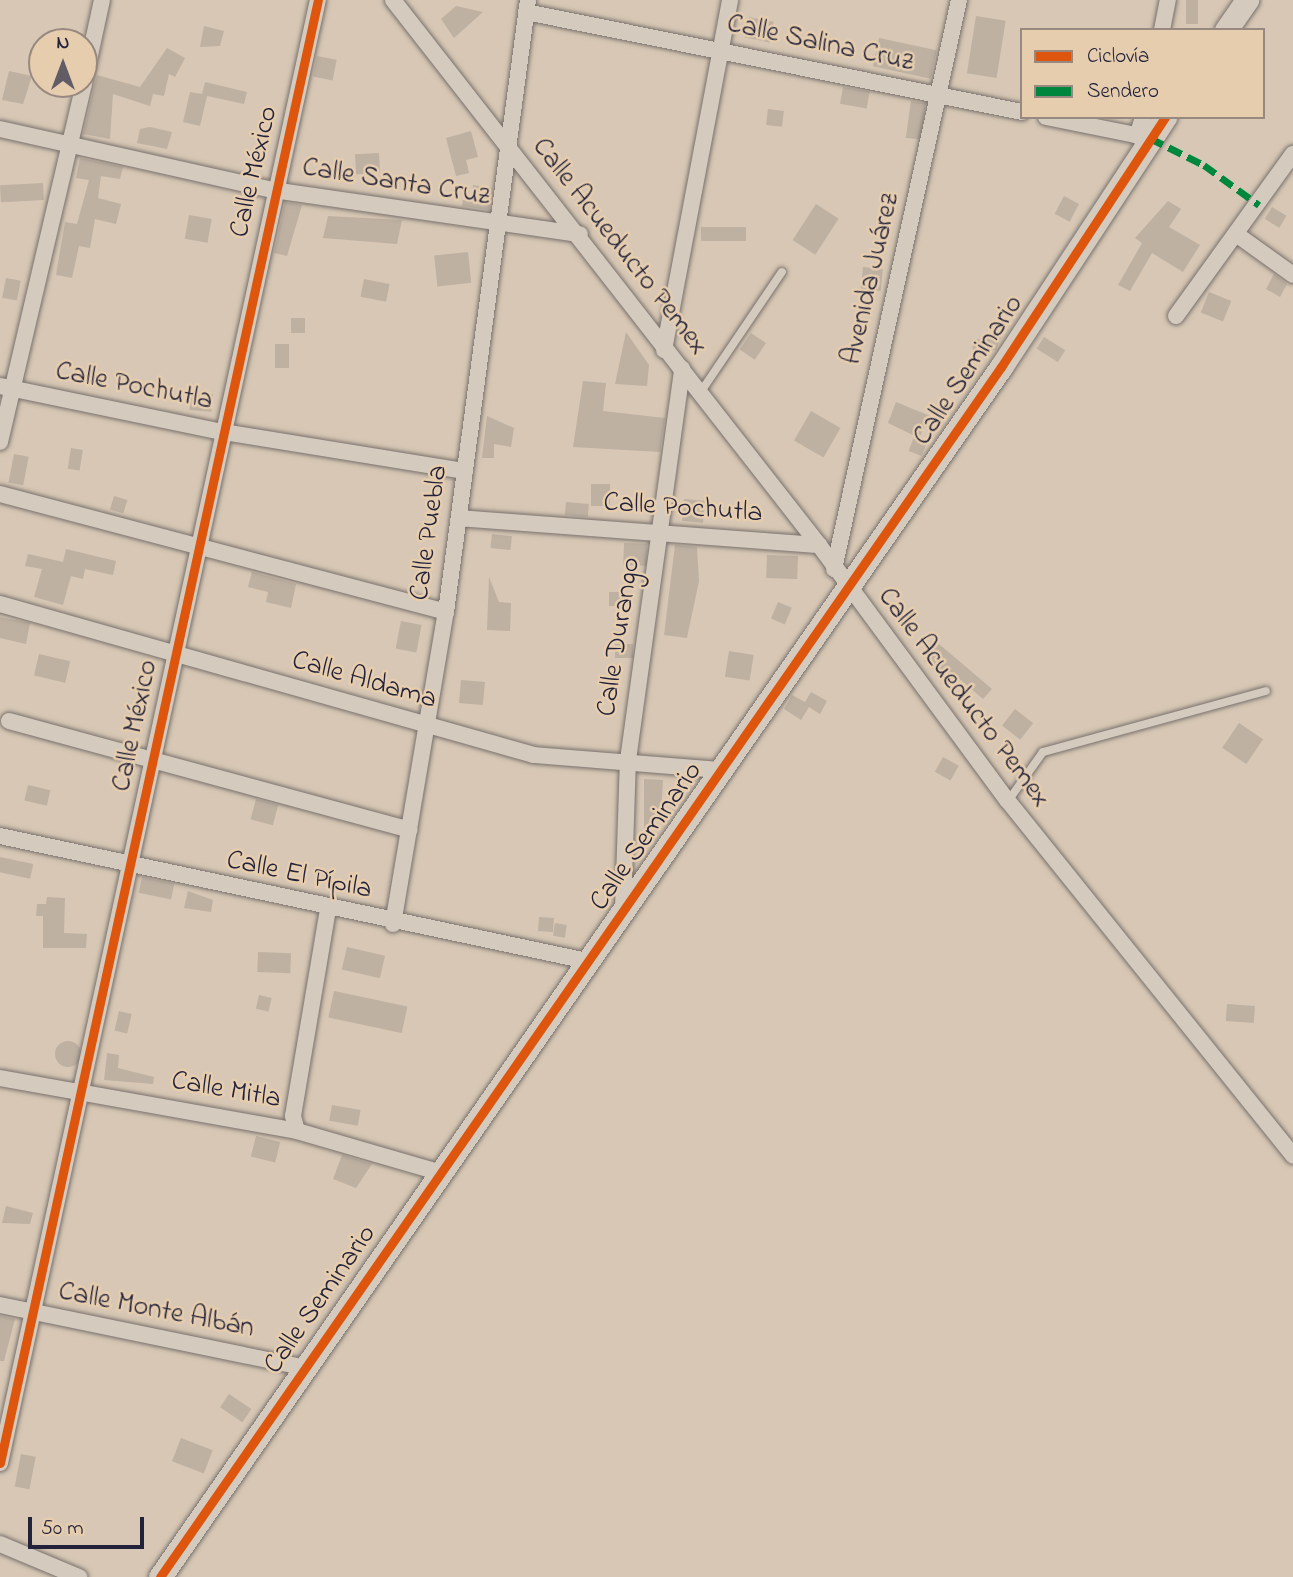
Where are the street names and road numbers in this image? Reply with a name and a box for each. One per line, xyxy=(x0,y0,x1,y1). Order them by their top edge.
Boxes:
street label: Calle Salina Cruz xyxy=(724,8,916,80)
street label: Calle México xyxy=(224,103,286,241)
street label: Calle Acueducto Pemex xyxy=(524,132,714,362)
street label: Calle Santa Cruz xyxy=(300,152,492,214)
street label: Avenida Juárez xyxy=(836,190,908,368)
street label: Calle Seminario xyxy=(906,290,1032,452)
street label: Calle Pochutla xyxy=(53,355,215,419)
street label: Calle Puebla xyxy=(404,463,456,603)
street label: Calle Pochutla xyxy=(602,487,764,531)
street label: Calle Durango xyxy=(591,555,649,719)
street label: Calle Acueducto Pemex xyxy=(869,581,1057,815)
street label: Calle Aldama xyxy=(288,644,440,718)
street label: Calle México xyxy=(106,657,166,795)
street label: Calle Seminario xyxy=(583,756,711,918)
street label: Calle El Pípila xyxy=(223,844,375,908)
street label: Calle Mitla xyxy=(169,1065,283,1117)
street label: Calle Seminario xyxy=(257,1219,385,1381)
street label: Calle Monte Albán xyxy=(55,1276,257,1346)

